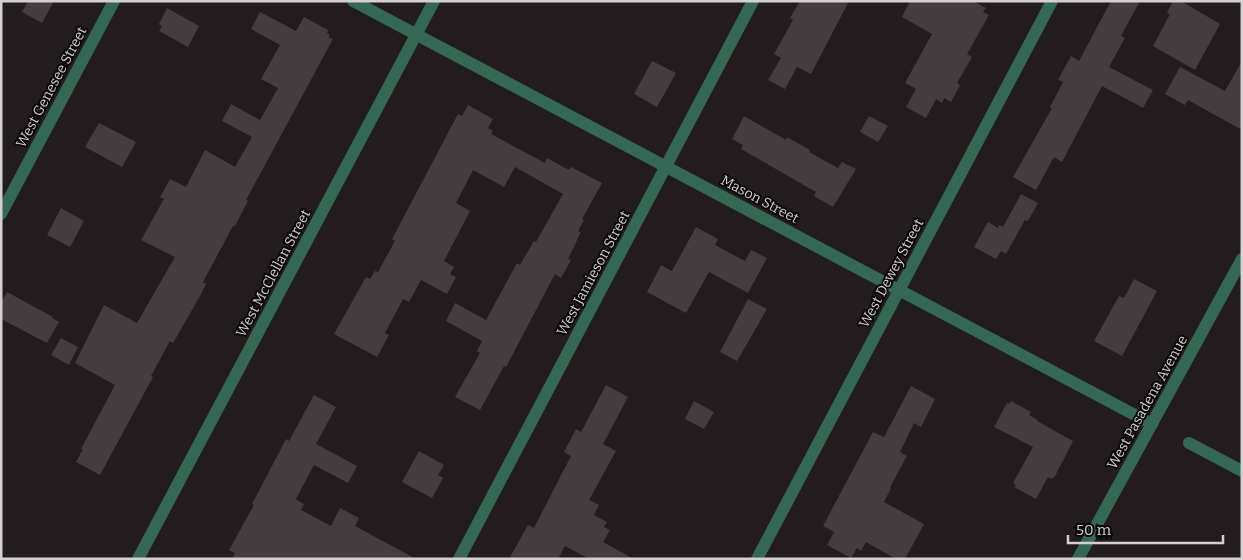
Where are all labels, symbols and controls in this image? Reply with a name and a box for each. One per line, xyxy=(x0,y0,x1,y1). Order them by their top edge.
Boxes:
street label: West Genesee Street xyxy=(12,24,90,151)
street label: Mason Street xyxy=(718,172,802,227)
street label: West McClellan Street xyxy=(233,207,314,340)
street label: West Jamieson Street xyxy=(553,208,633,338)
street label: West Dewey Street xyxy=(856,216,927,331)
street label: West Pasadena Avenue xyxy=(1104,333,1191,472)
scale bar xyxy=(1068,512,1223,544)
text: 50 m xyxy=(1076,521,1112,539)

